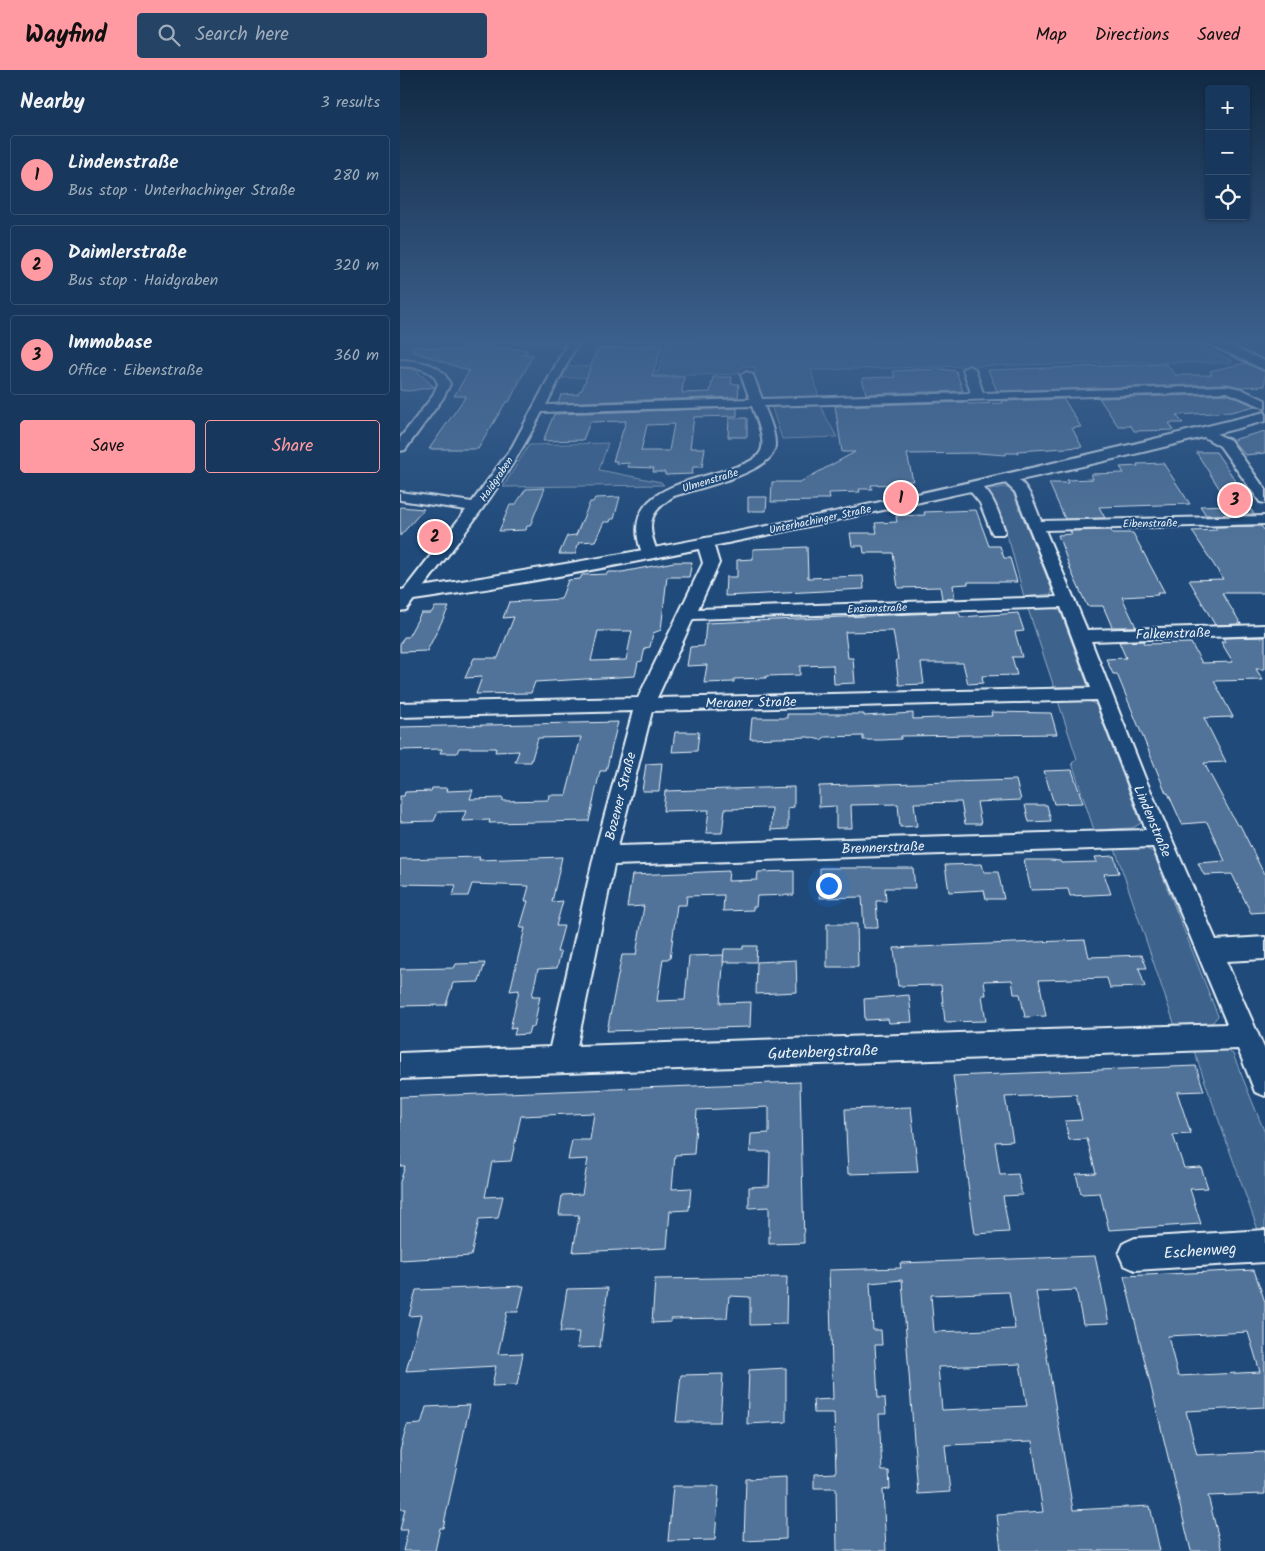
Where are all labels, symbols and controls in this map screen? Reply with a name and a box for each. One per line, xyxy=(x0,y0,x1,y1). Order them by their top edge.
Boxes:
search box xyxy=(137,13,487,58)
text: Wayfind xyxy=(25,16,107,55)
text: Search here xyxy=(195,20,289,50)
icon: search xyxy=(155,21,183,49)
text: Map xyxy=(1035,21,1067,50)
text: Directions xyxy=(1095,21,1169,50)
text: Saved xyxy=(1197,21,1240,50)
map controls xyxy=(1205,85,1250,220)
button: + xyxy=(1205,85,1250,130)
text: Nearby xyxy=(20,86,85,119)
text: 3 results xyxy=(321,90,380,115)
button: − xyxy=(1205,130,1250,175)
text: Lindenstraße xyxy=(68,148,179,178)
text: 1 xyxy=(35,163,39,188)
text: 280 m xyxy=(333,163,379,188)
button: locate xyxy=(1205,175,1250,220)
text: Bus stop · Unterhachinger Straße xyxy=(68,178,295,203)
text: Daimlerstraße xyxy=(68,238,187,268)
text: 2 xyxy=(32,253,42,278)
text: 320 m xyxy=(333,253,379,278)
text: Bus stop · Haidgraben xyxy=(68,268,218,293)
text: Immobase xyxy=(68,328,152,358)
text: 3 xyxy=(33,343,41,368)
text: 360 m xyxy=(334,343,379,368)
text: Office · Eibenstraße xyxy=(68,358,203,383)
button: Save xyxy=(20,420,195,473)
button: Share xyxy=(205,420,380,473)
street label: Haidgraben xyxy=(475,453,519,506)
street label: Ulmenstraße xyxy=(680,464,741,498)
pin: 1 xyxy=(885,479,917,517)
pin: 3 xyxy=(1219,481,1251,519)
street label: Unterhachinger Straße xyxy=(767,500,873,540)
street label: Eibenstraße xyxy=(1122,515,1178,533)
pin: 2 xyxy=(419,518,451,556)
street label: Enzianstraße xyxy=(847,599,907,619)
street label: Falkenstraße xyxy=(1135,622,1211,646)
street label: Meraner Straße xyxy=(705,691,797,715)
street label: Bozener Straße xyxy=(599,749,643,843)
street label: Lindenstraße xyxy=(1127,782,1177,861)
street label: Brennerstraße xyxy=(841,836,925,860)
your location xyxy=(816,873,842,899)
street label: Gutenbergstraße xyxy=(768,1038,879,1067)
street label: Eschenweg xyxy=(1163,1236,1237,1267)

